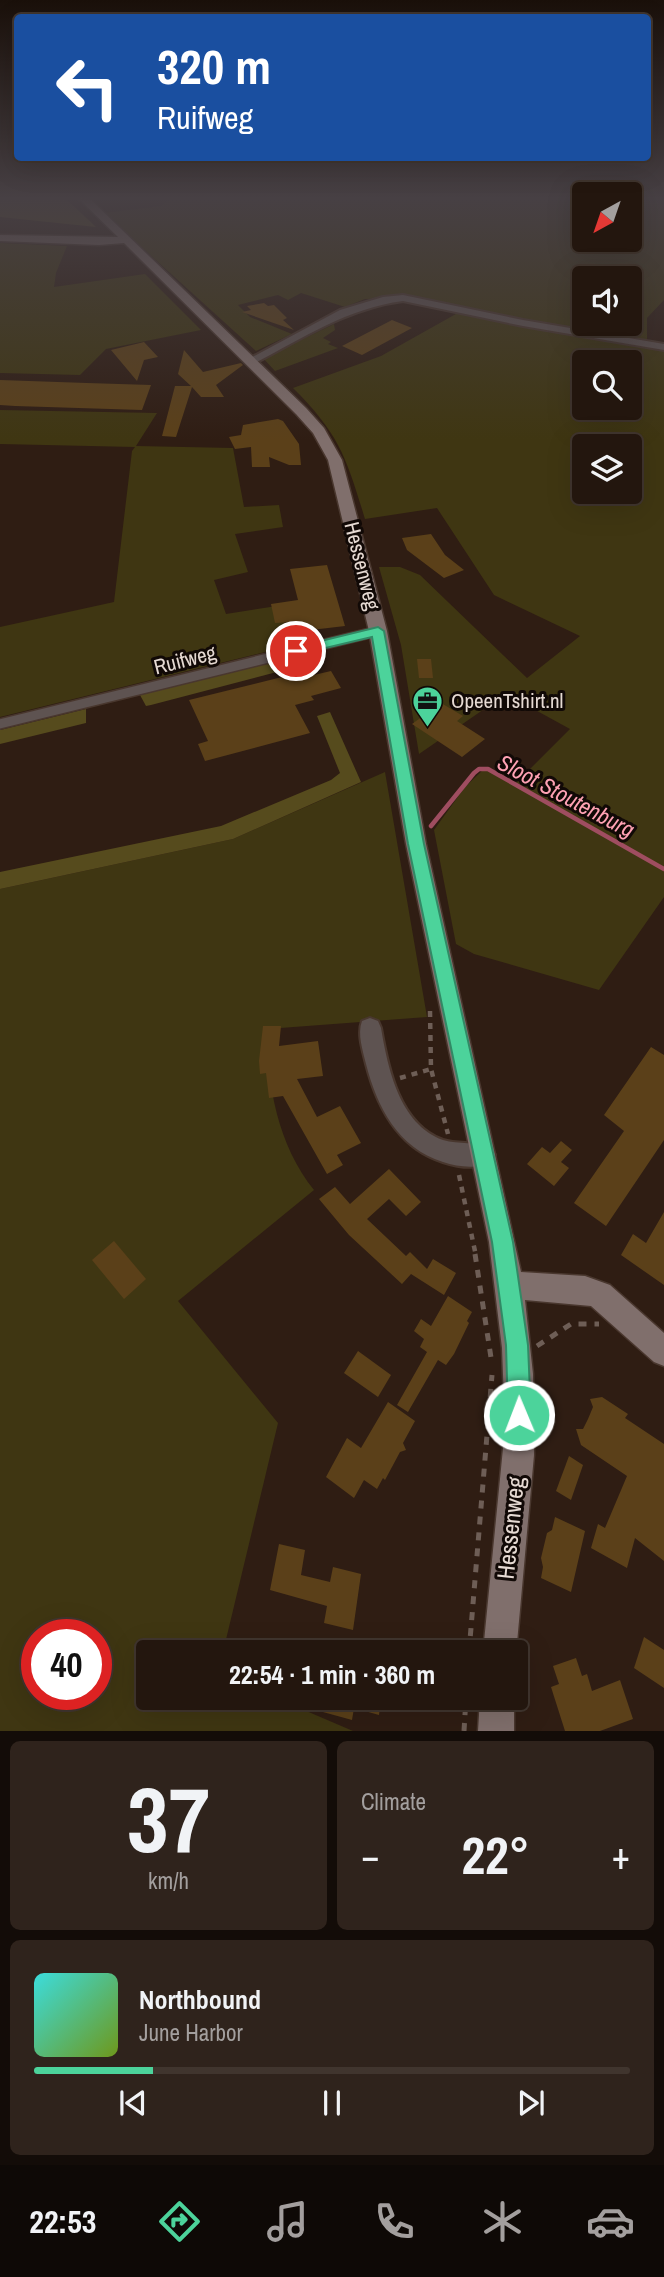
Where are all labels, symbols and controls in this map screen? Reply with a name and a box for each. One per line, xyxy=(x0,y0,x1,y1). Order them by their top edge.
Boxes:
text: 320 m xyxy=(157,33,271,99)
icon: left xyxy=(42,42,133,133)
text: Ruifweg xyxy=(157,96,253,139)
north arrow xyxy=(572,182,642,252)
map controls xyxy=(572,182,642,504)
button: sound xyxy=(572,266,642,336)
button: search xyxy=(572,350,642,420)
button: layers xyxy=(572,434,642,504)
street label: Hessenweg xyxy=(338,519,388,613)
pin xyxy=(266,621,326,681)
icon: arrive xyxy=(277,632,315,670)
street label: Ruifweg xyxy=(151,638,219,681)
office icon: OpeenTshirt.nl xyxy=(411,684,445,728)
place label: OpeenTshirt.nl xyxy=(451,686,563,715)
water label: Sloot Stoutenburg xyxy=(492,746,640,845)
position arrow xyxy=(482,1378,556,1452)
street label: Hessenweg xyxy=(489,1475,531,1581)
speed limit sign: 40 xyxy=(21,1619,112,1710)
text: 22:54 · 1 min · 360 m xyxy=(229,1657,435,1692)
text: 37 xyxy=(127,1758,210,1880)
text: Climate xyxy=(361,1786,426,1817)
text: 22° xyxy=(461,1820,530,1890)
text: − xyxy=(361,1830,379,1881)
text: + xyxy=(612,1830,630,1881)
text: km/h xyxy=(148,1865,189,1896)
text: Northbound xyxy=(139,1982,261,2017)
text: June Harbor xyxy=(139,2017,243,2048)
icon: previous xyxy=(114,2084,152,2122)
icon: pause xyxy=(313,2084,351,2122)
icon: next xyxy=(512,2084,550,2122)
icon: directions xyxy=(155,2197,204,2246)
icon: music xyxy=(263,2197,312,2246)
icon: phone xyxy=(370,2197,419,2246)
icon: climate xyxy=(478,2197,527,2246)
icon: car xyxy=(586,2197,635,2246)
text: 22:53 xyxy=(29,2200,96,2243)

